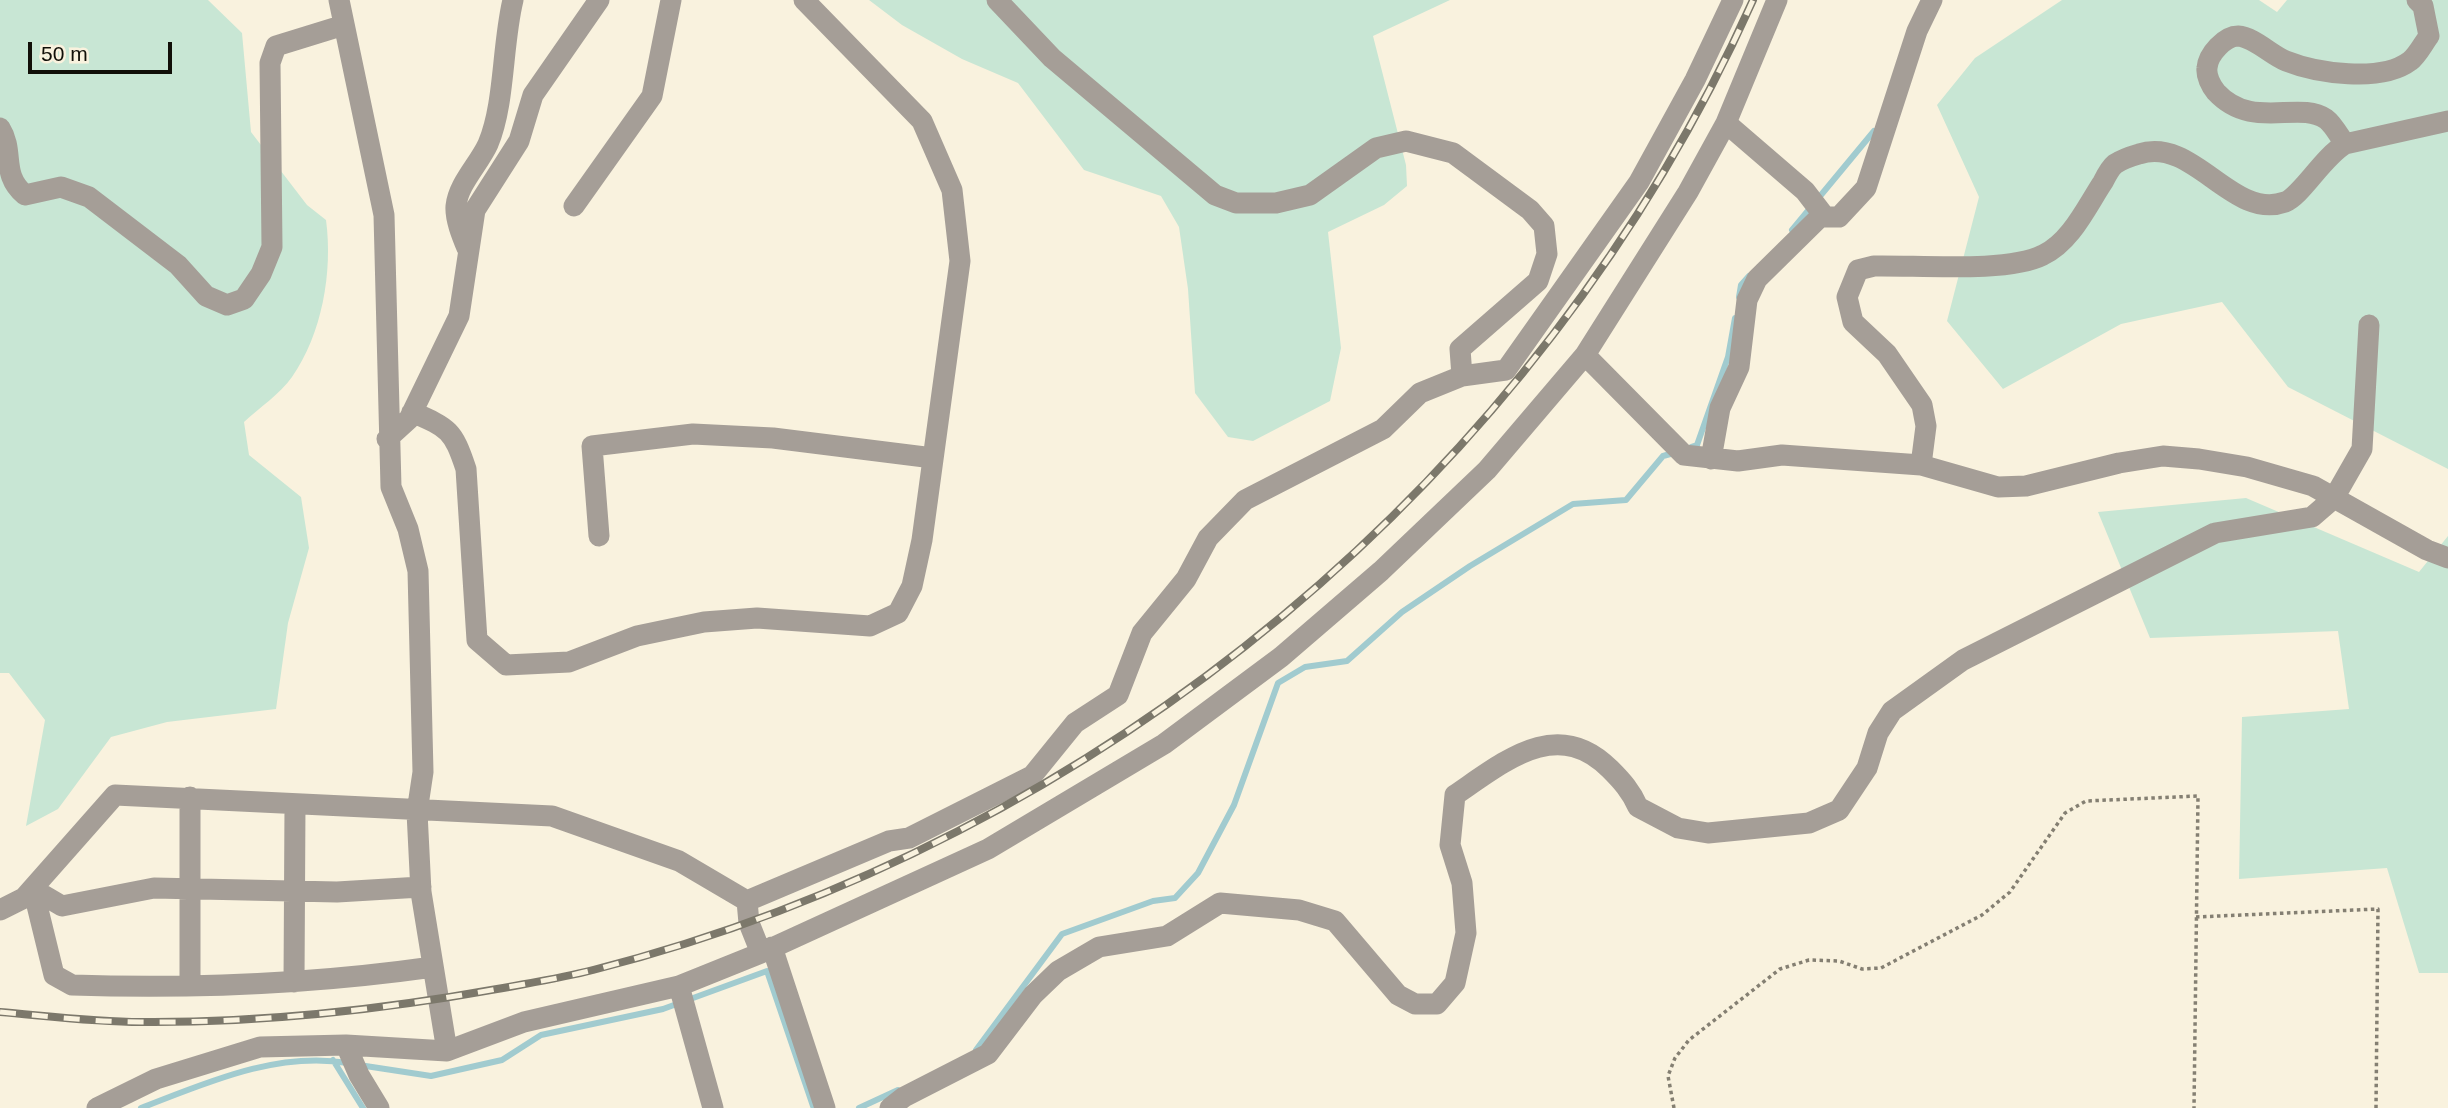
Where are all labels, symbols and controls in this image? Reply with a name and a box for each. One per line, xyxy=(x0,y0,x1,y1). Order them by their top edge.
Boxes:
scale bar xyxy=(32,28,175,72)
text: 50 m xyxy=(41,42,88,65)

